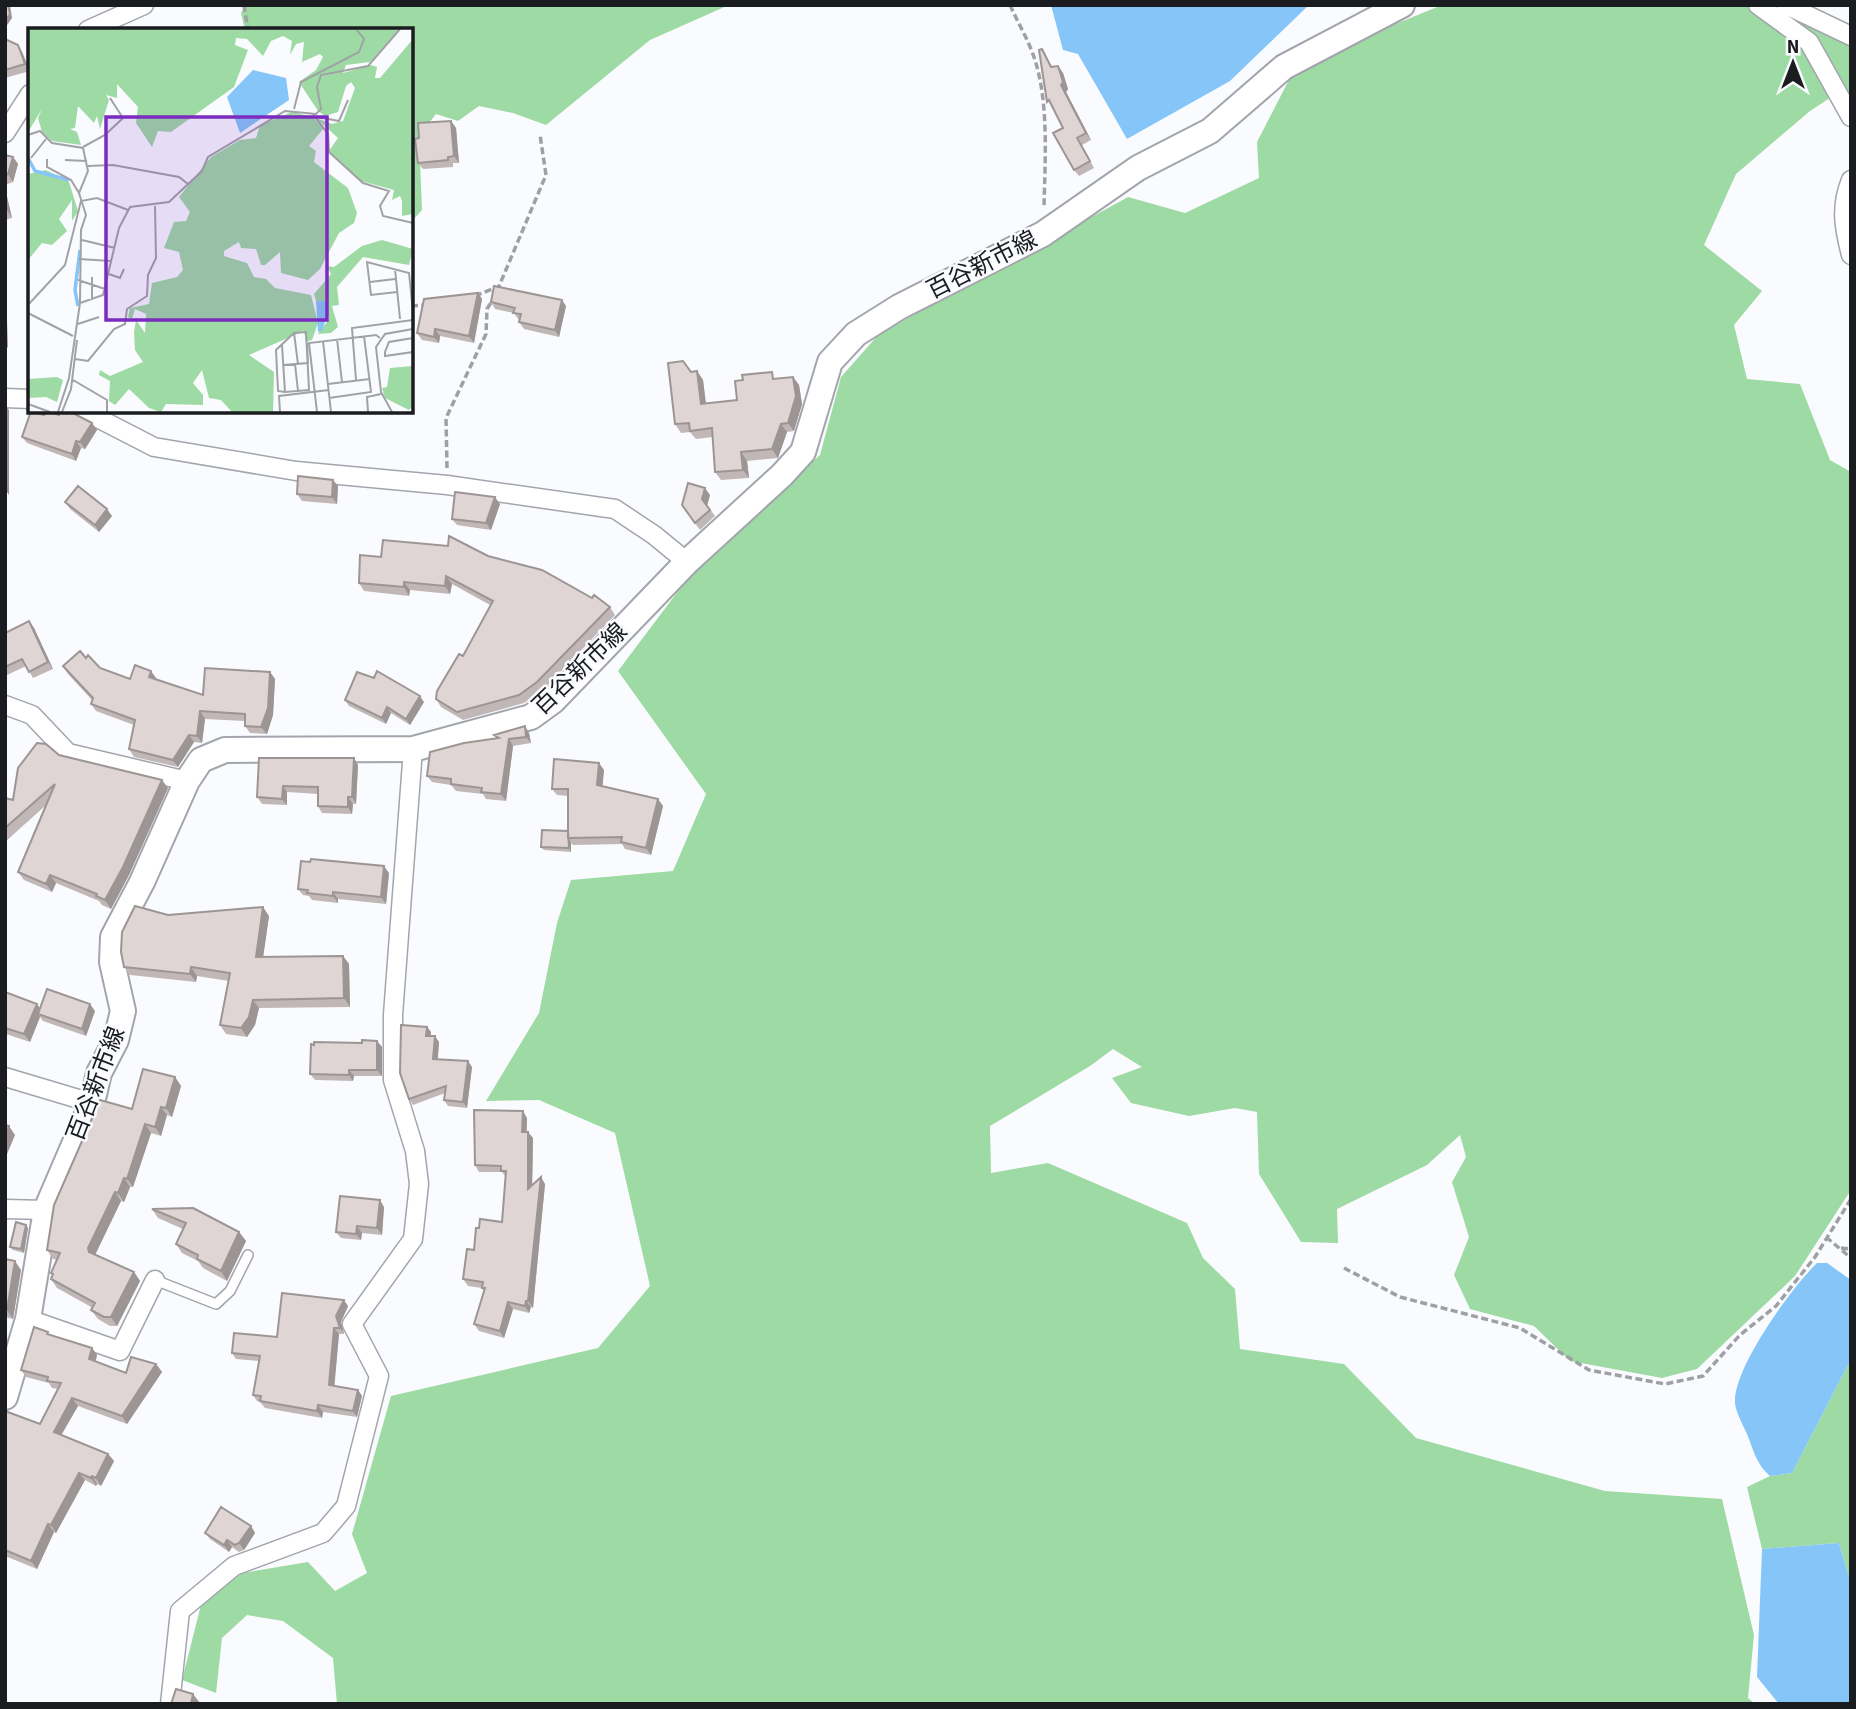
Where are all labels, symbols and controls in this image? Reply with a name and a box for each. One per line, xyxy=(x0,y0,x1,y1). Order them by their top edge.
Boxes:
inset map xyxy=(28,28,413,413)
north arrow xyxy=(1758,28,1828,98)
text: N xyxy=(1787,34,1799,61)
street label: 百谷新市線 xyxy=(921,222,1043,308)
street label: 百谷新市線 xyxy=(525,615,635,723)
street label: 百谷新市線 xyxy=(58,1022,134,1146)

